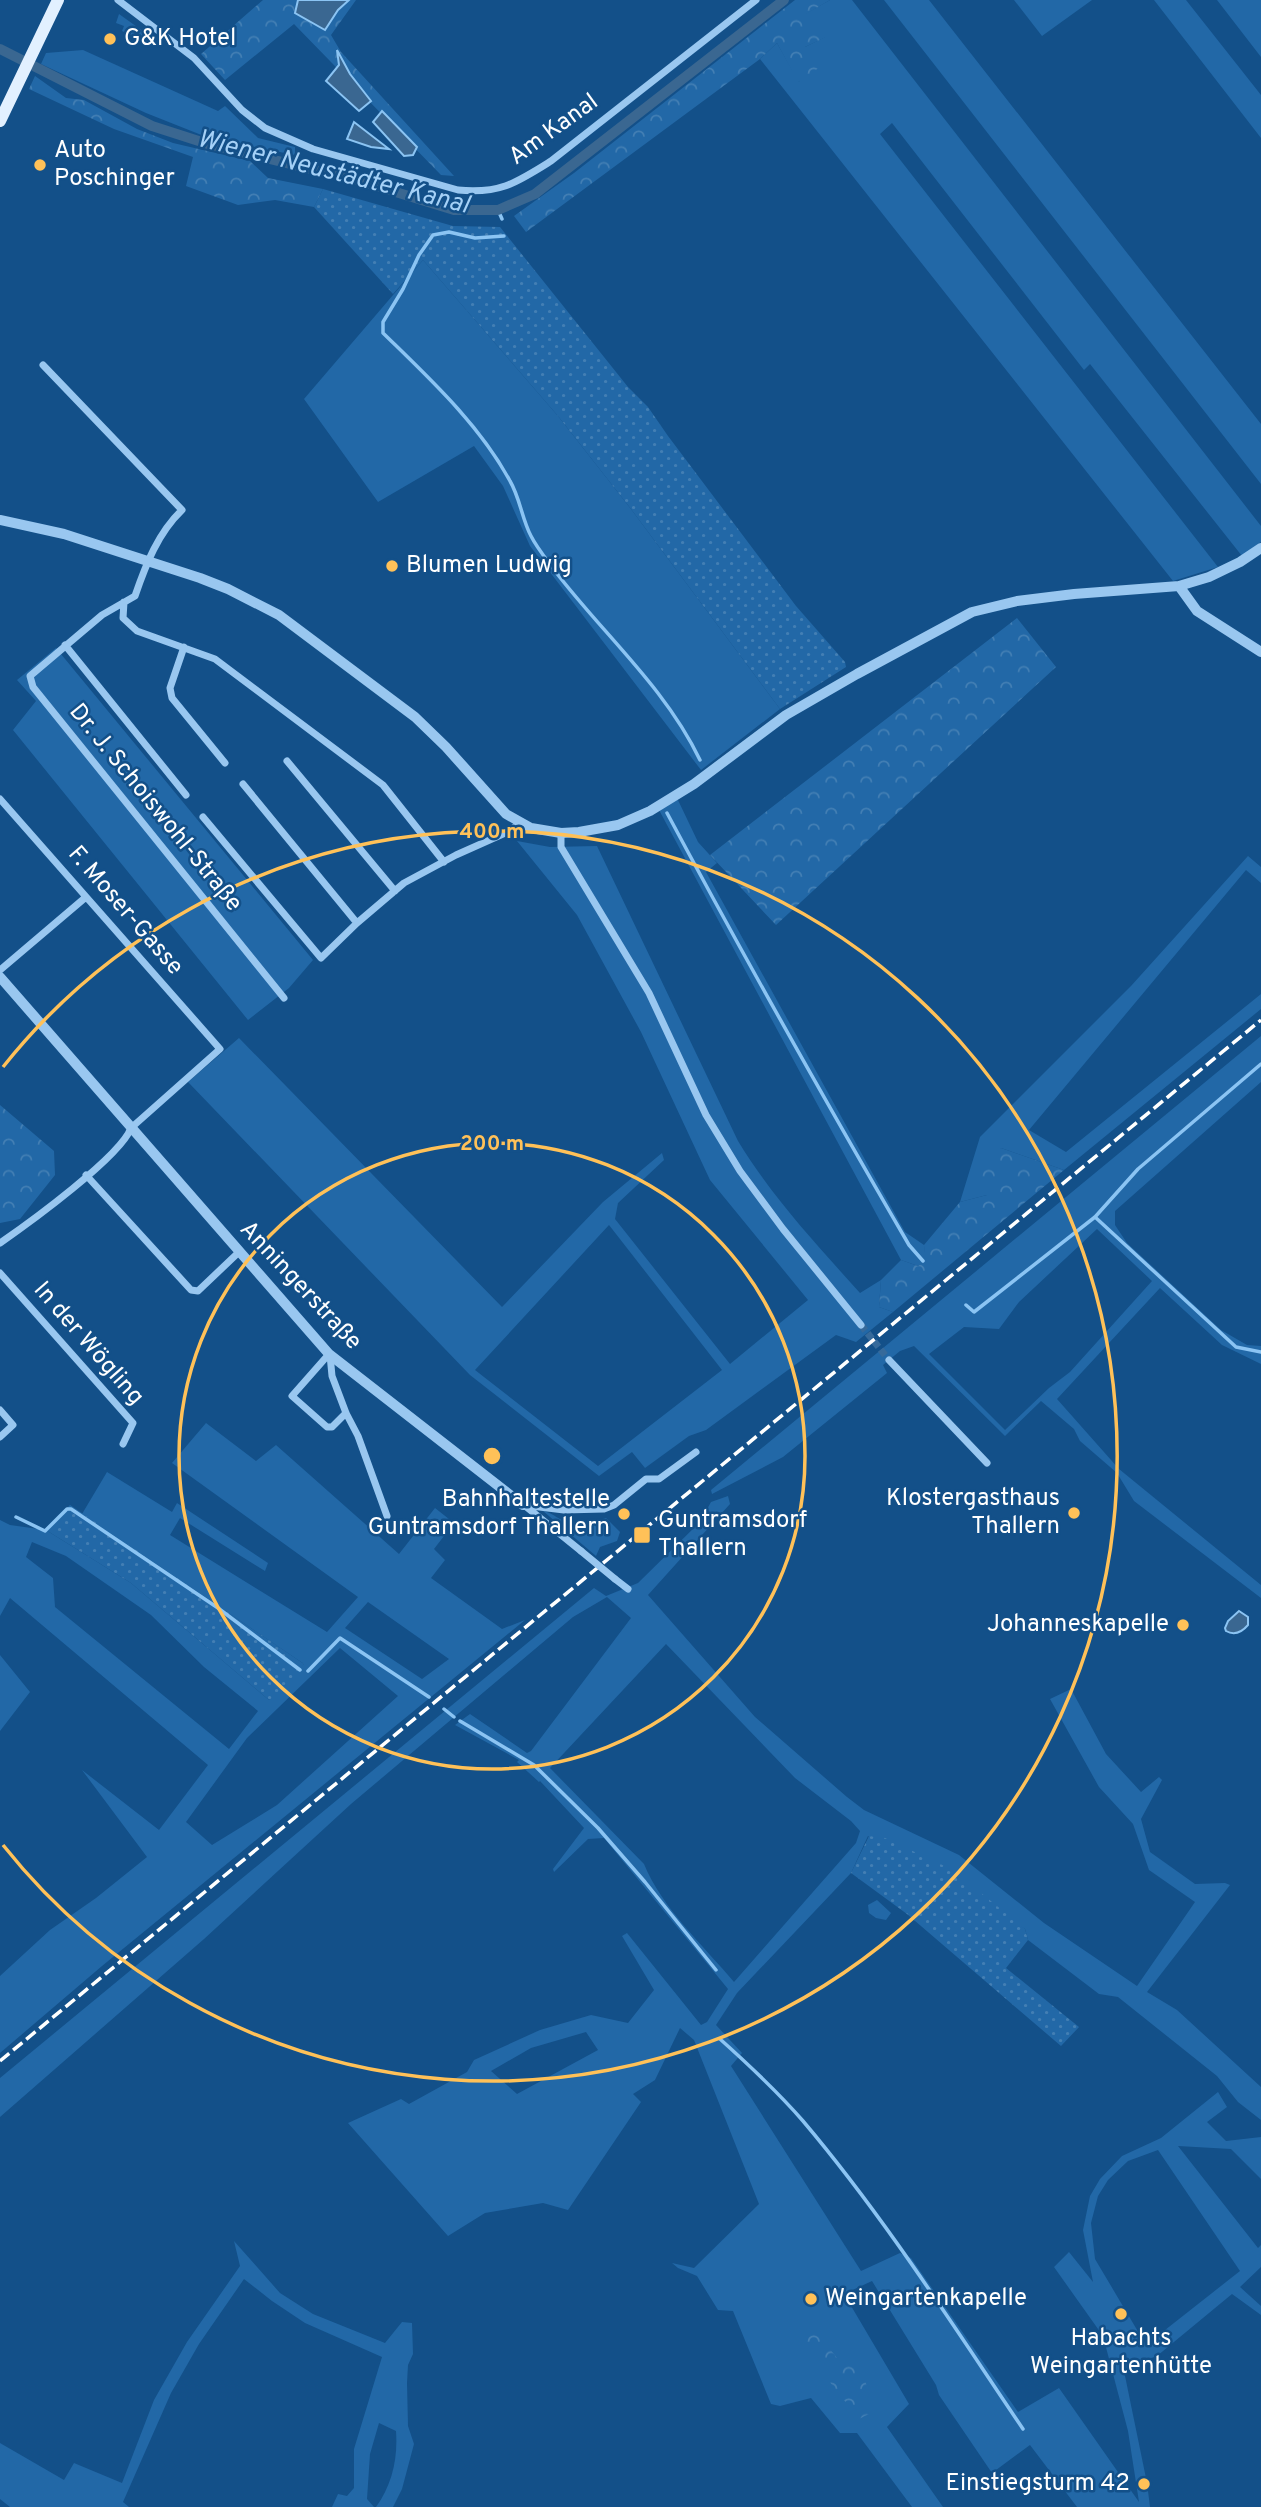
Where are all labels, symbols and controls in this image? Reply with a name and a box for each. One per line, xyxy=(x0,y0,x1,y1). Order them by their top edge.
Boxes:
place label: G&K Hotel xyxy=(124,24,236,54)
marker: G&K Hotel xyxy=(102,31,118,47)
street label: Am Kanal xyxy=(503,88,605,172)
water label: Wiener Neustädter Kanal xyxy=(194,123,474,223)
place label: Auto Poschinger xyxy=(54,136,175,194)
marker: Auto Poschinger xyxy=(32,157,48,173)
place label: Blumen Ludwig xyxy=(406,551,572,581)
marker: Blumen Ludwig xyxy=(384,558,400,574)
street label: Dr. J. Schoiswohl-Straße xyxy=(62,698,248,918)
text: 400 m xyxy=(460,819,524,846)
street label: F. Moser-Gasse xyxy=(61,840,189,982)
text: 200 m xyxy=(460,1131,524,1158)
street label: Anningerstraße xyxy=(232,1215,368,1357)
street label: In der Wögling xyxy=(26,1276,150,1412)
centre of rings xyxy=(480,1444,504,1468)
place label: Klostergasthaus Thallern xyxy=(886,1484,1060,1542)
place label: Bahnhaltestelle Guntramsdorf Thallern xyxy=(368,1485,610,1543)
marker: Klostergasthaus Thallern xyxy=(1066,1505,1082,1521)
marker: Bahnhaltestelle Guntramsdorf Thallern xyxy=(616,1506,632,1522)
place label: Guntramsdorf Thallern xyxy=(658,1506,807,1564)
marker: Guntramsdorf Thallern xyxy=(632,1525,652,1545)
place label: Johanneskapelle xyxy=(987,1610,1169,1640)
marker: Johanneskapelle xyxy=(1175,1617,1191,1633)
place label: Weingartenkapelle xyxy=(825,2284,1027,2314)
marker: Weingartenkapelle xyxy=(803,2291,819,2307)
marker: Habachts Weingartenhütte xyxy=(1113,2306,1129,2322)
place label: Habachts Weingartenhütte xyxy=(1030,2324,1212,2382)
place label: Einstiegsturm 42 xyxy=(946,2469,1130,2499)
marker: Einstiegsturm 42 xyxy=(1136,2476,1152,2492)

